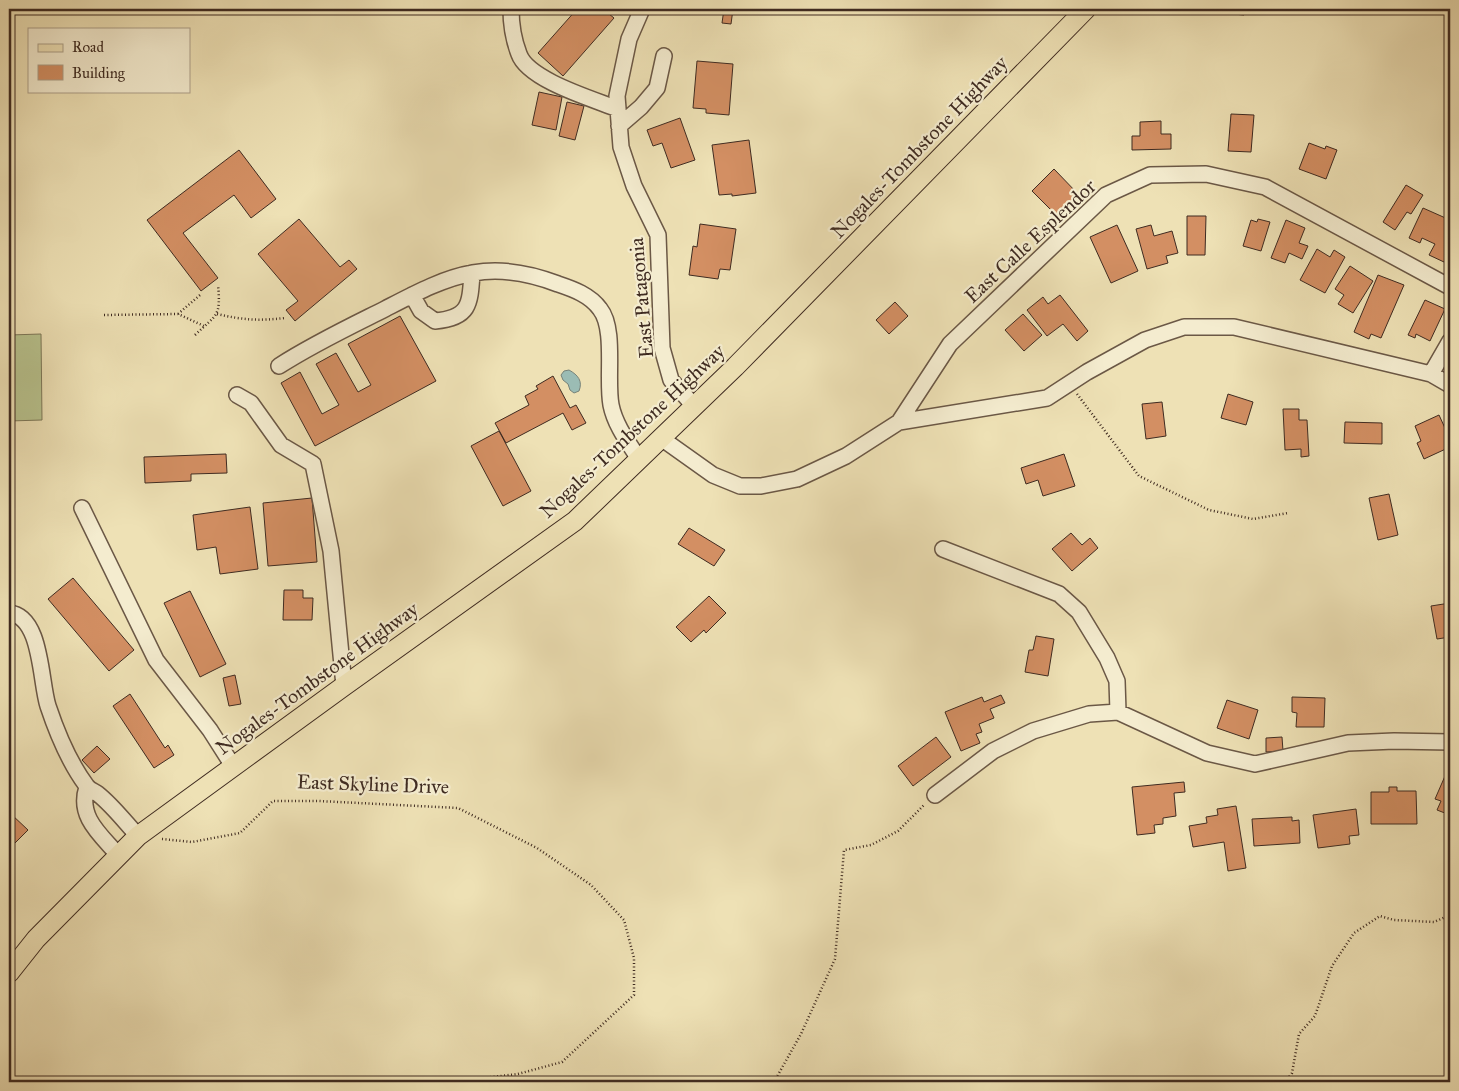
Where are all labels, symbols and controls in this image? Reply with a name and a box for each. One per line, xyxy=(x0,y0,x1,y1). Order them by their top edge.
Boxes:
legend xyxy=(28,28,190,92)
text: Road xyxy=(72,38,104,56)
street label: Nogales-Tombstone Highway xyxy=(826,50,1014,244)
text: Building xyxy=(72,64,126,82)
street label: East Calle Esplendor xyxy=(959,174,1101,308)
street label: East Patagonia xyxy=(624,236,659,359)
street label: Nogales-Tombstone Highway xyxy=(535,339,731,524)
street label: Nogales-Tombstone Highway xyxy=(211,596,424,760)
street label: East Skyline Drive xyxy=(297,769,449,799)

